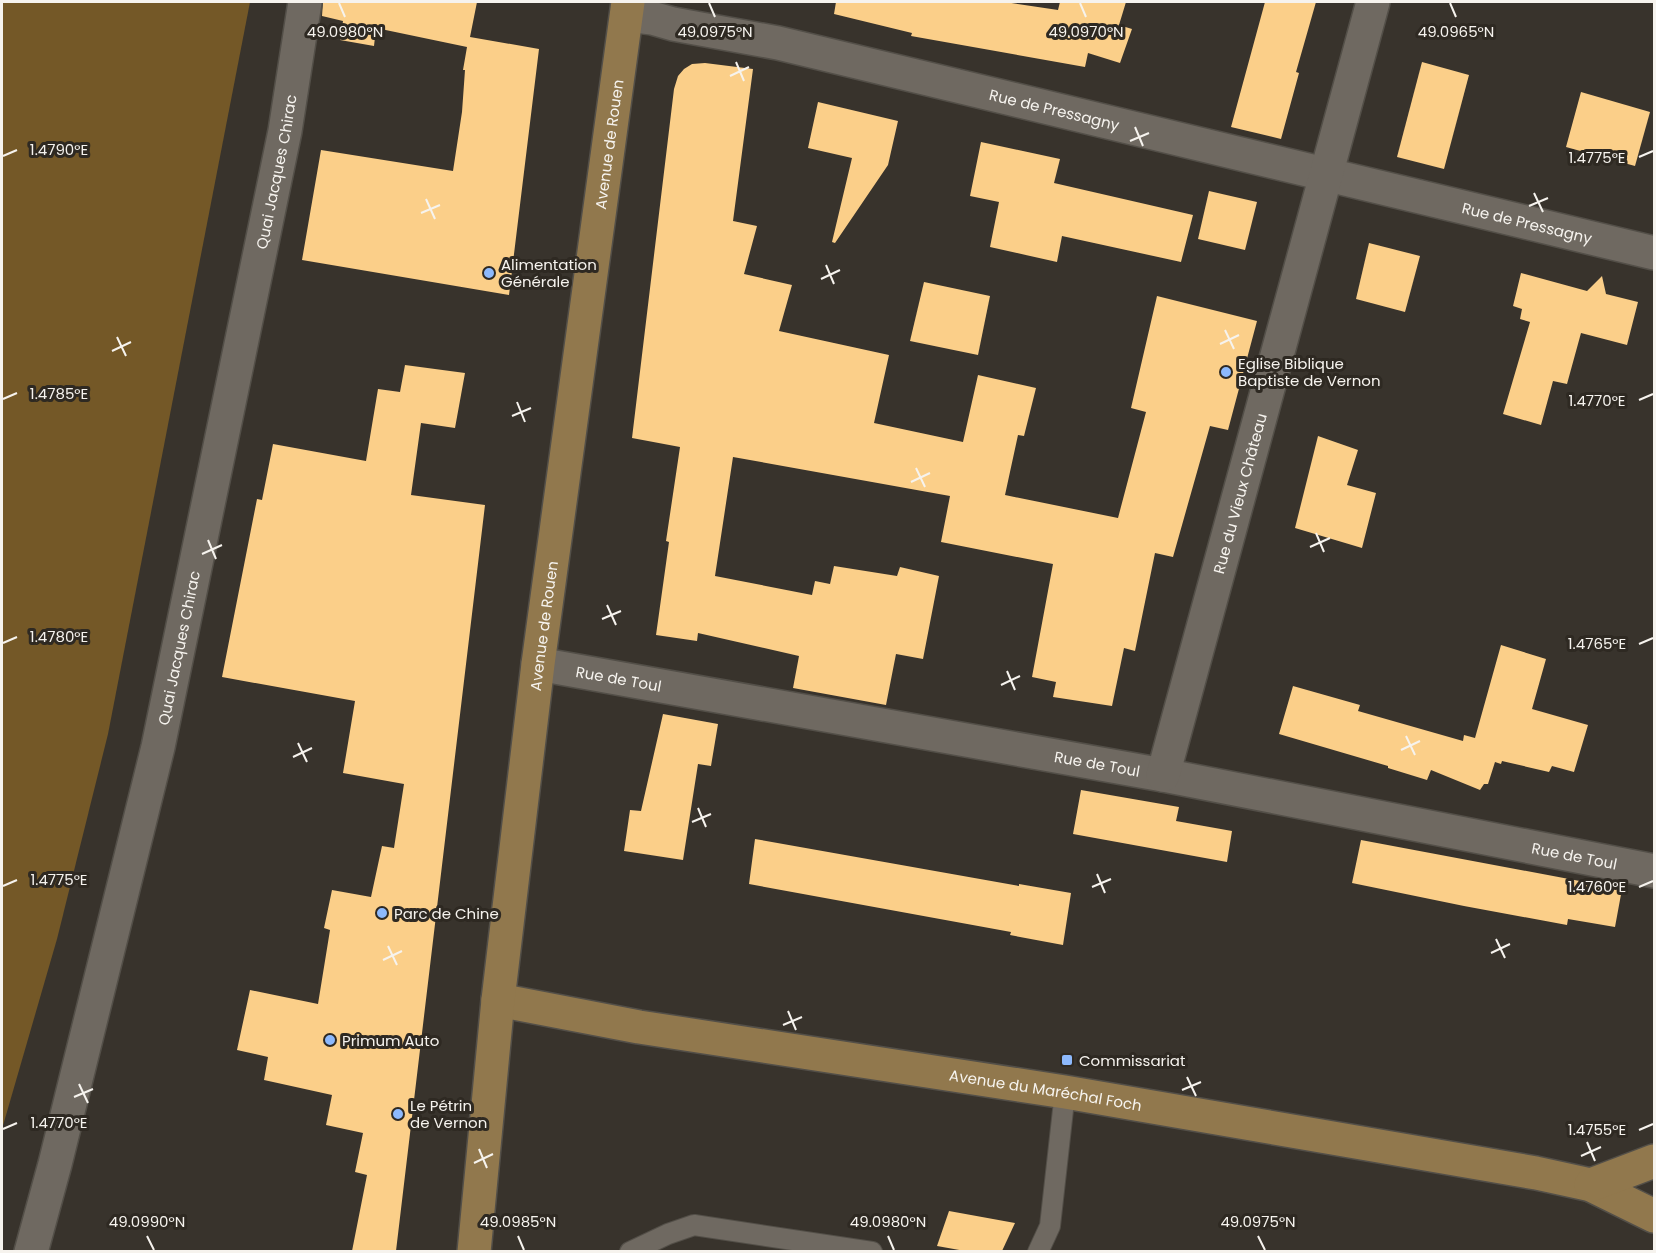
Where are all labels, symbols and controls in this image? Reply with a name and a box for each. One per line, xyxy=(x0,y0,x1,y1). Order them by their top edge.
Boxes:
text: 49.0980°N xyxy=(307,21,383,42)
text: 49.0975°N xyxy=(677,21,753,42)
text: 49.0970°N xyxy=(1048,21,1124,42)
text: 49.0965°N xyxy=(1418,21,1494,42)
street label: Avenue de Rouen xyxy=(589,78,628,211)
street label: Rue de Pressagny xyxy=(987,84,1122,135)
street label: Quai Jacques Chirac xyxy=(250,93,301,251)
text: 1.4790°E xyxy=(30,139,88,160)
text: 1.4775°E xyxy=(1568,147,1626,168)
street label: Rue de Pressagny xyxy=(1460,197,1595,248)
place label: Alimentation Générale xyxy=(501,254,597,292)
marker: Alimentation Générale xyxy=(482,266,496,280)
place label: Eglise Biblique Baptiste de Vernon xyxy=(1238,353,1381,391)
marker: Eglise Biblique Baptiste de Vernon xyxy=(1219,365,1233,379)
text: 1.4785°E xyxy=(30,383,88,404)
text: 1.4770°E xyxy=(1568,390,1626,411)
street label: Rue du Vieux Château xyxy=(1208,411,1271,576)
street label: Avenue de Rouen xyxy=(524,559,562,692)
street label: Quai Jacques Chirac xyxy=(152,569,205,727)
text: 1.4780°E xyxy=(30,626,88,647)
text: 1.4765°E xyxy=(1568,633,1626,654)
street label: Rue de Toul xyxy=(574,660,663,696)
street label: Rue de Toul xyxy=(1053,745,1142,781)
street label: Rue de Toul xyxy=(1530,837,1619,874)
text: 1.4775°E xyxy=(30,869,88,890)
text: 1.4760°E xyxy=(1568,876,1626,897)
place label: Parc de Chine xyxy=(394,903,499,924)
marker: Parc de Chine xyxy=(375,906,389,920)
place label: Primum Auto xyxy=(342,1030,439,1051)
marker: Primum Auto xyxy=(323,1033,337,1047)
place label: Commissariat xyxy=(1079,1050,1185,1071)
marker: Commissariat xyxy=(1060,1053,1074,1067)
street label: Avenue du Maréchal Foch xyxy=(948,1064,1143,1116)
place label: Le Pétrin de Vernon xyxy=(410,1095,487,1133)
marker: Le Pétrin de Vernon xyxy=(391,1107,405,1121)
text: 1.4770°E xyxy=(30,1112,88,1133)
text: 1.4755°E xyxy=(1568,1119,1626,1140)
text: 49.0990°N xyxy=(109,1211,185,1232)
text: 49.0985°N xyxy=(480,1211,556,1232)
text: 49.0980°N xyxy=(850,1211,926,1232)
text: 49.0975°N xyxy=(1220,1211,1296,1232)

